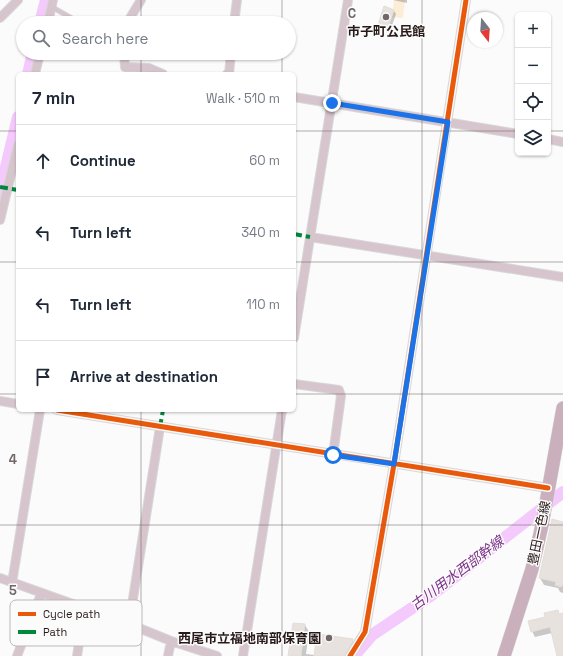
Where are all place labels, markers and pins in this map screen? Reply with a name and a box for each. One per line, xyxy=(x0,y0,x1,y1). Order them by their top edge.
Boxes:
marker: 市子町公民館 xyxy=(381,12,391,22)
place label: 市子町公民館 xyxy=(347,23,425,40)
place label: 西尾市立福地南部保育園 xyxy=(178,630,321,647)
marker: 西尾市立福地南部保育園 xyxy=(324,633,334,643)

